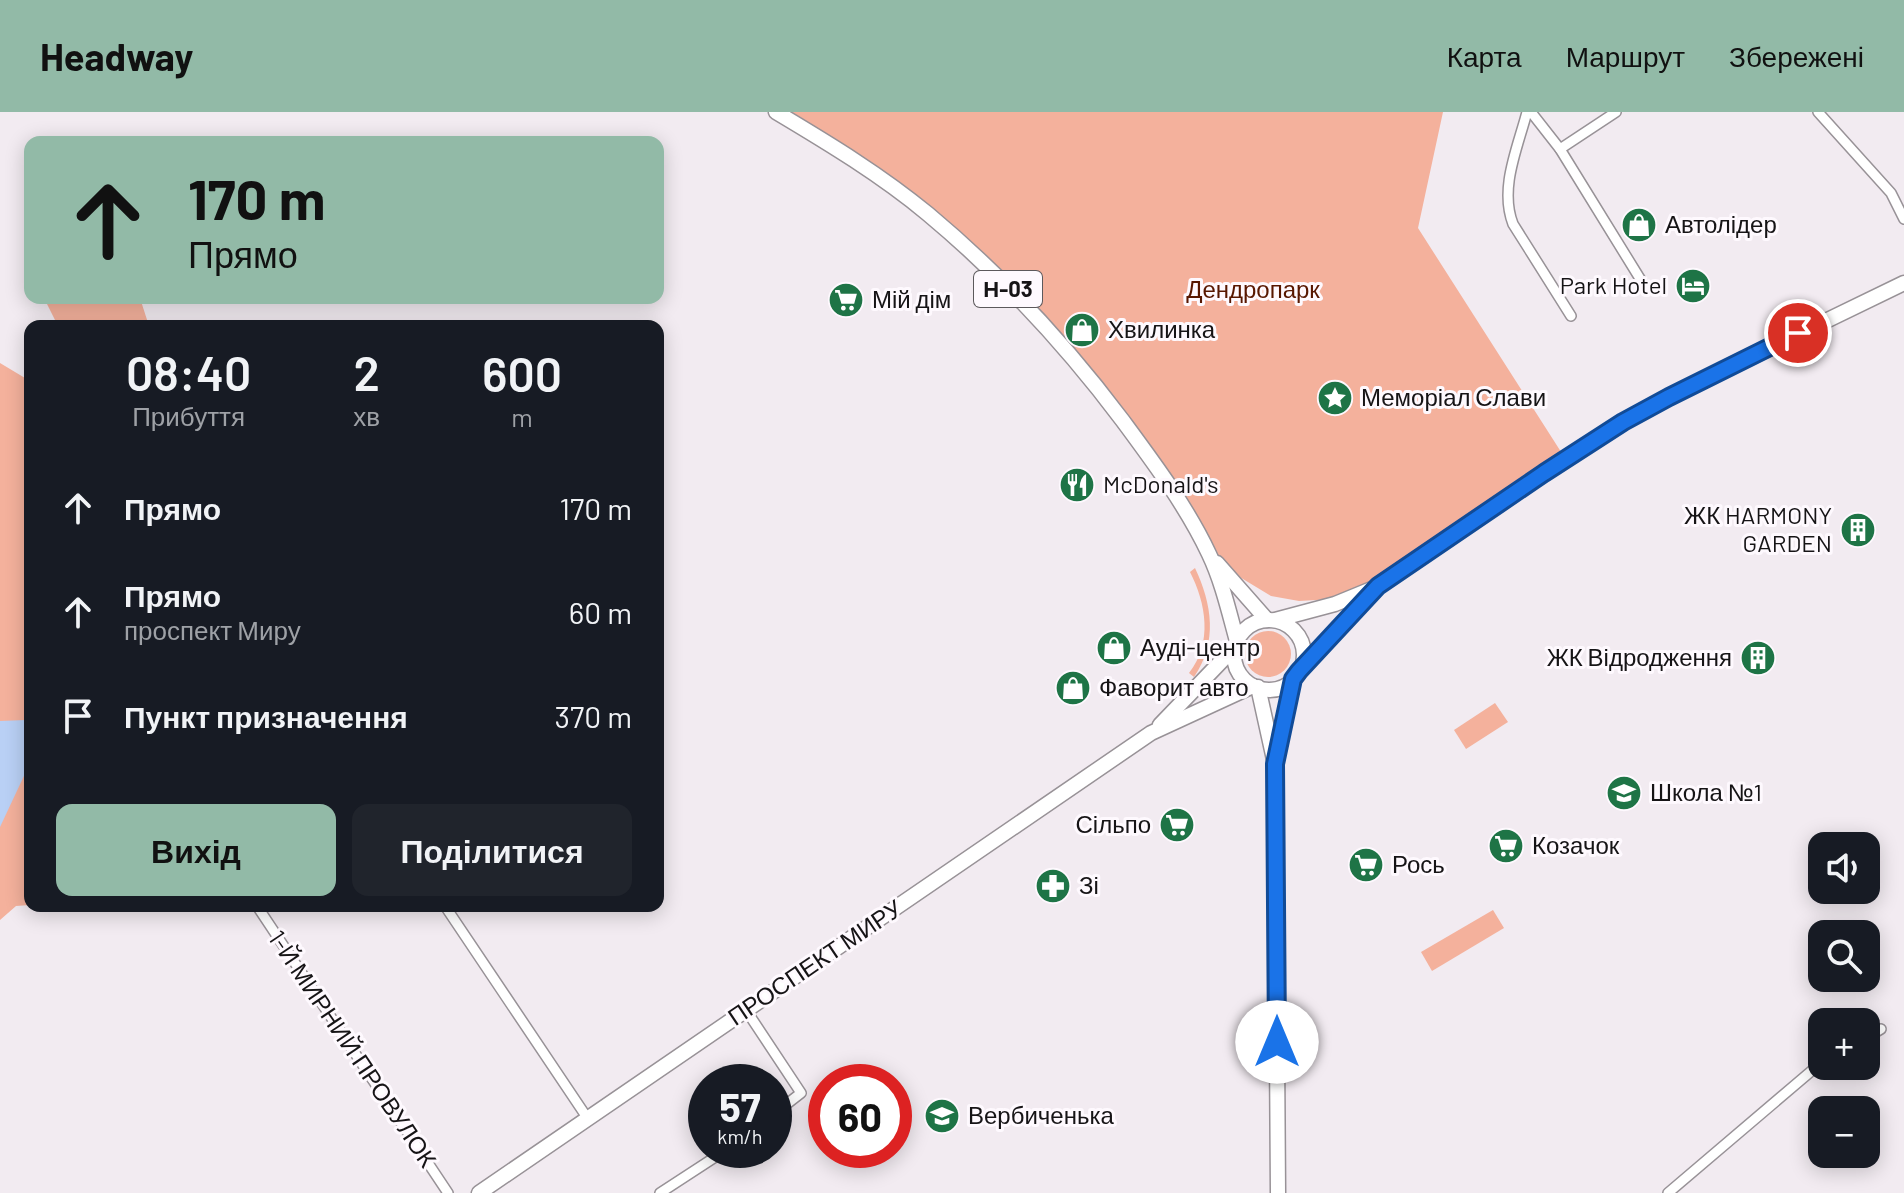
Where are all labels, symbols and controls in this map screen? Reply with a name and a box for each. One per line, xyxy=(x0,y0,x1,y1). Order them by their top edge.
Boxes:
text: Headway xyxy=(40,33,193,79)
text: Карта xyxy=(1447,39,1522,73)
text: Маршрут xyxy=(1566,39,1685,73)
text: Збережені xyxy=(1729,39,1864,73)
text: 170 m xyxy=(188,164,325,231)
icon: ahead xyxy=(56,168,160,272)
shop icon: Автолідер xyxy=(1620,206,1658,244)
place label: Автолідер xyxy=(1665,209,1777,238)
text: Прямо xyxy=(188,232,298,275)
hotel icon: Park Hotel xyxy=(1674,267,1712,305)
place label: Park Hotel xyxy=(1560,270,1667,299)
road number: Н-03 xyxy=(974,271,1042,307)
park label: Дендропарк xyxy=(1186,274,1320,303)
supermarket icon: Мій дім xyxy=(827,281,865,319)
place label: Мій дім xyxy=(872,284,951,313)
pin xyxy=(1764,299,1832,367)
shop icon: Хвилинка xyxy=(1063,311,1101,349)
icon: arrive xyxy=(1776,311,1820,355)
place label: Хвилинка xyxy=(1108,314,1216,343)
text: 08:40 xyxy=(126,343,251,401)
text: 2 xyxy=(353,343,380,401)
text: 600 xyxy=(482,344,562,402)
place icon: Меморіал Слави xyxy=(1316,379,1354,417)
place label: Меморіал Слави xyxy=(1361,382,1546,411)
text: Прибуття xyxy=(132,400,245,431)
text: хв xyxy=(353,400,380,431)
text: m xyxy=(511,401,533,432)
restaurant icon: McDonald's xyxy=(1058,466,1096,504)
place label: McDonald's xyxy=(1103,469,1218,498)
icon: ahead xyxy=(56,486,100,530)
text: Прямо xyxy=(124,490,221,526)
text: 170 m xyxy=(560,490,632,526)
place label: ЖК HARMONY GARDEN xyxy=(1684,500,1832,557)
building icon: ЖК HARMONY GARDEN xyxy=(1839,511,1877,549)
text: Прямо xyxy=(124,577,221,613)
icon: ahead xyxy=(56,590,100,634)
text: 60 m xyxy=(569,594,632,630)
text: проспект Миру xyxy=(124,614,301,645)
shop icon: Ауді-центр xyxy=(1095,629,1133,667)
place label: Ауді-центр xyxy=(1140,632,1260,661)
building icon: ЖК Відродження xyxy=(1739,639,1777,677)
place label: ЖК Відродження xyxy=(1547,642,1732,671)
shop icon: Фаворит авто xyxy=(1054,669,1092,707)
place label: Фаворит авто xyxy=(1099,672,1249,701)
icon: arrive xyxy=(56,694,100,738)
text: Пункт призначення xyxy=(124,698,408,734)
text: 370 m xyxy=(555,698,632,734)
school or university icon: Школа №1 xyxy=(1605,774,1643,812)
place label: Школа №1 xyxy=(1650,777,1762,806)
button: Вихід xyxy=(56,804,336,896)
button: Поділитися xyxy=(352,804,632,896)
supermarket icon: Сільпо xyxy=(1158,806,1196,844)
place label: Сільпо xyxy=(1075,809,1151,838)
supermarket icon: Козачок xyxy=(1487,827,1525,865)
place label: Козачок xyxy=(1532,830,1620,859)
map controls xyxy=(1808,832,1880,1168)
button: sound xyxy=(1808,832,1880,904)
supermarket icon: Рось xyxy=(1347,846,1385,884)
place label: Рось xyxy=(1392,849,1445,878)
pharmacy icon: Зі xyxy=(1034,867,1072,905)
place label: Зі xyxy=(1079,870,1099,899)
street label: ПРОСПЕКТ МИРУ xyxy=(722,892,907,1031)
button: search xyxy=(1808,920,1880,992)
street label: 1-Й МИРНИЙ ПРОВУЛОК xyxy=(263,924,443,1172)
position arrow xyxy=(1235,1000,1319,1084)
button: + xyxy=(1808,1008,1880,1080)
speed limit sign: 60 xyxy=(808,1064,912,1168)
text: 57 xyxy=(719,1082,761,1130)
button: − xyxy=(1808,1096,1880,1168)
school or university icon: Вербиченька xyxy=(923,1097,961,1135)
place label: Вербиченька xyxy=(968,1100,1114,1129)
text: km/h xyxy=(717,1124,763,1148)

